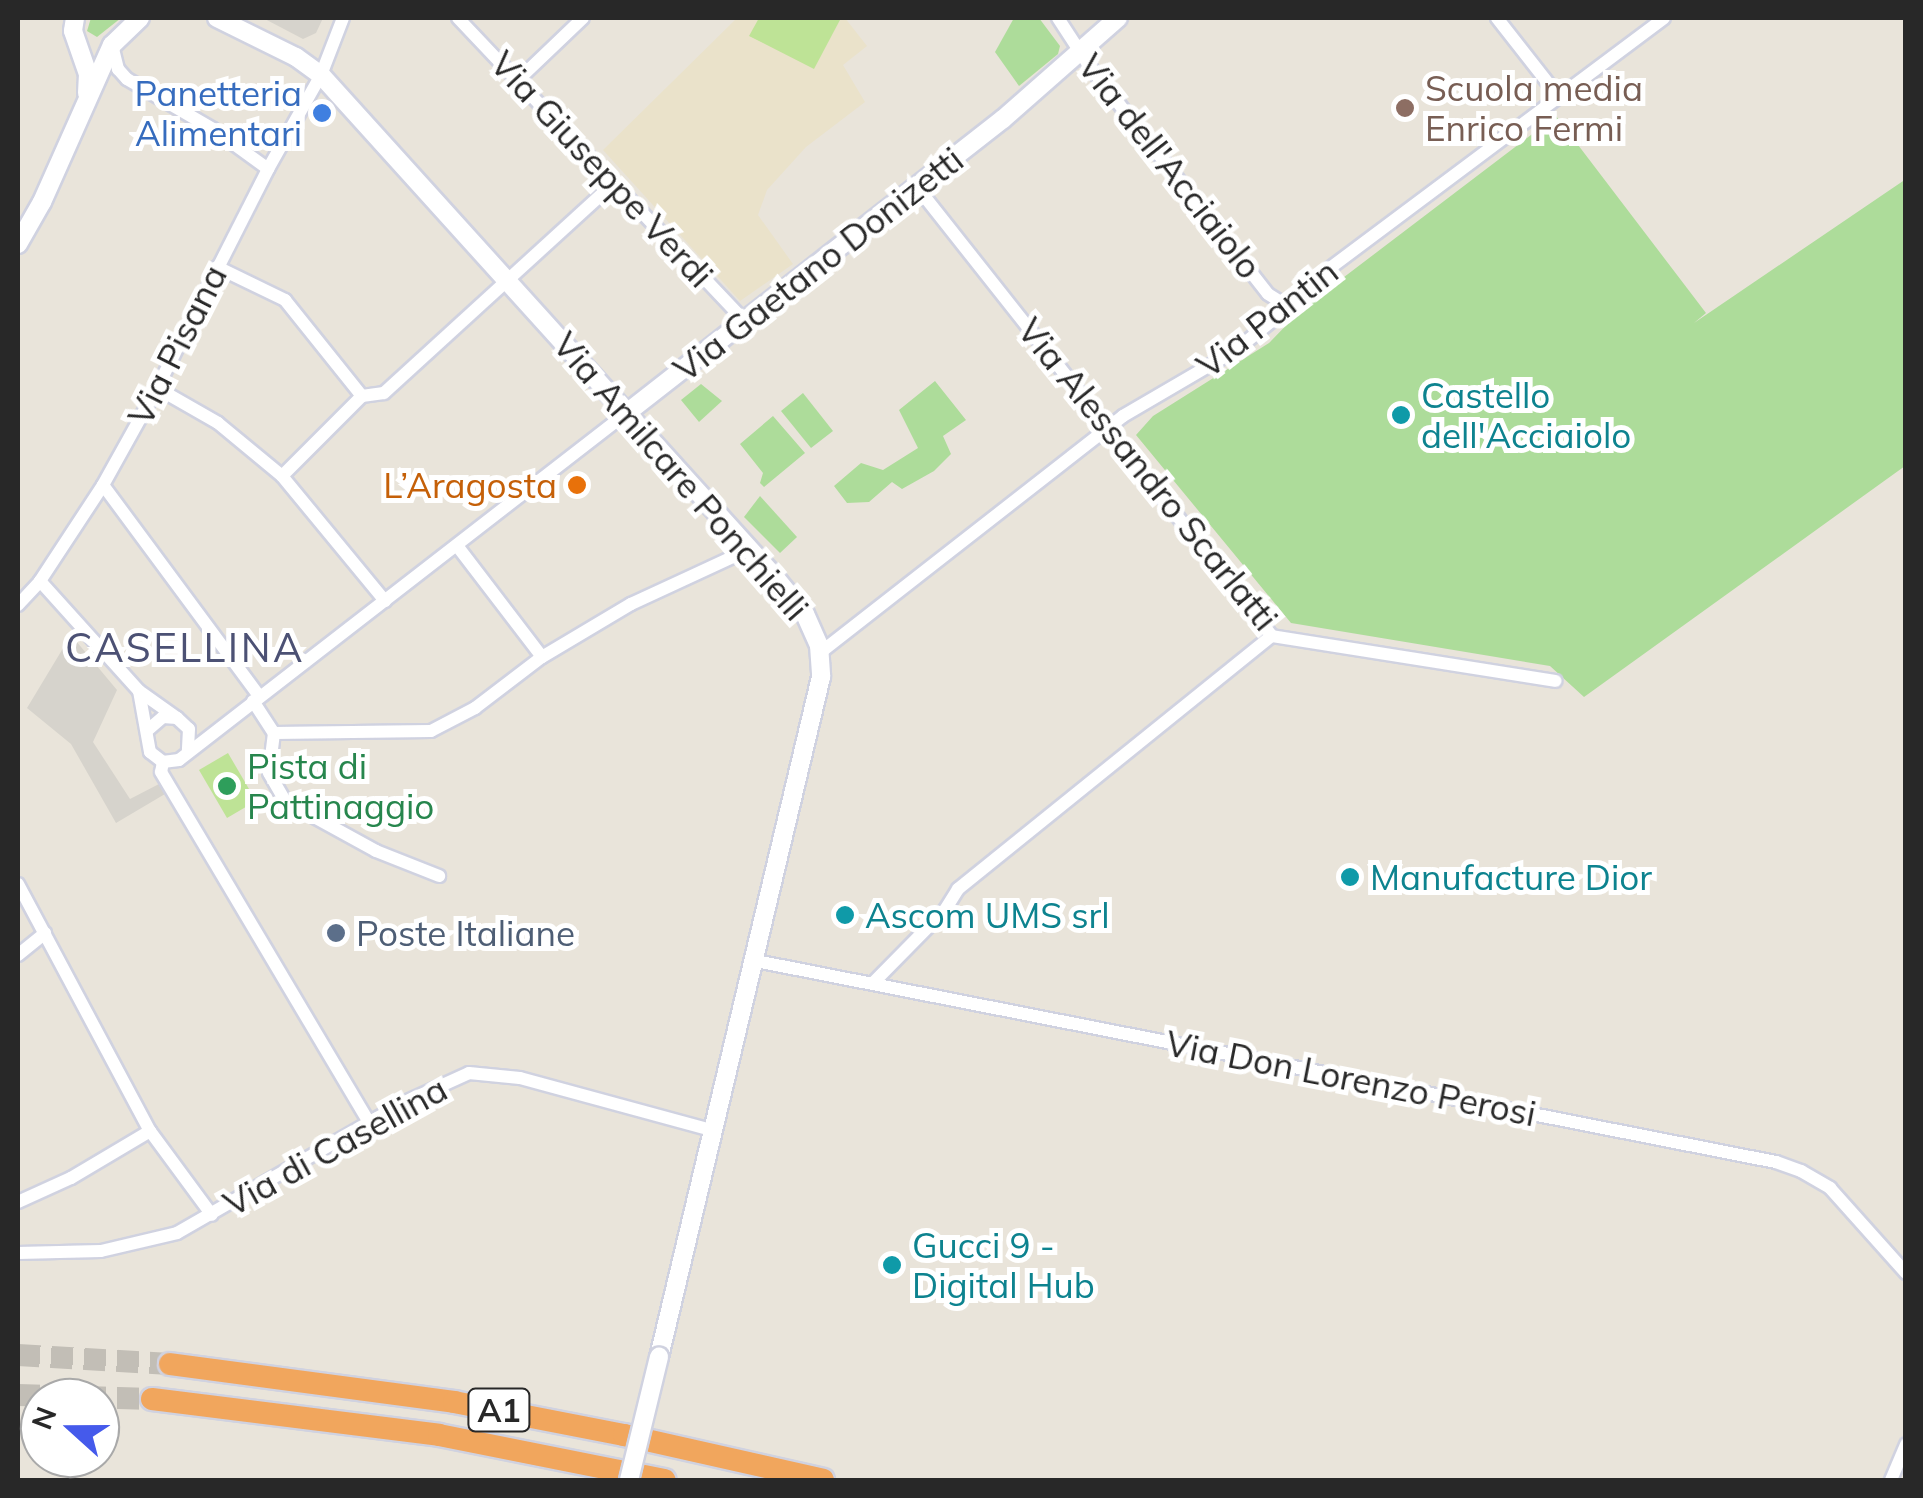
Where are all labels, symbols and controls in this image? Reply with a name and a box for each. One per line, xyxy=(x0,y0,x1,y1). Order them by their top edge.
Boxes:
street label: Via Giuseppe Verdi xyxy=(482,42,722,296)
street label: Via dell'Acciaiolo xyxy=(1069,45,1271,287)
place label: Scuola media Enrico Fermi xyxy=(1425,67,1643,149)
place label: Panetteria Alimentari xyxy=(135,72,302,154)
marker: Scuola media Enrico Fermi xyxy=(1394,97,1416,119)
marker: Panetteria Alimentari xyxy=(311,102,333,124)
street label: Via Gaetano Donizetti xyxy=(665,138,971,390)
street label: Via Pantin xyxy=(1188,250,1346,386)
street label: Via Pisana xyxy=(119,258,235,432)
street label: Via Alessandro Scarlatti xyxy=(1009,310,1287,638)
street label: Via Amilcare Ponchielli xyxy=(545,324,817,628)
place label: Castello dell'Acciaiolo xyxy=(1421,374,1631,456)
marker: Castello dell'Acciaiolo xyxy=(1390,404,1412,426)
place label: L’Aragosta xyxy=(383,464,557,506)
marker: L’Aragosta xyxy=(566,474,588,496)
district label: CASELLINA xyxy=(65,623,305,671)
place label: Pista di Pattinaggio xyxy=(247,745,434,827)
marker: Pista di Pattinaggio xyxy=(216,775,238,797)
place label: Manufacture Dior xyxy=(1370,856,1652,898)
marker: Manufacture Dior xyxy=(1339,866,1361,888)
place label: Ascom UMS srl xyxy=(865,894,1110,936)
marker: Ascom UMS srl xyxy=(834,904,856,926)
place label: Poste Italiane xyxy=(356,912,575,954)
marker: Poste Italiane xyxy=(325,922,347,944)
street label: Via Don Lorenzo Perosi xyxy=(1163,1022,1539,1134)
street label: Via di Casellina xyxy=(216,1067,454,1225)
place label: Gucci 9 - Digital Hub xyxy=(912,1224,1095,1306)
marker: Gucci 9 - Digital Hub xyxy=(881,1254,903,1276)
north arrow xyxy=(20,1378,120,1478)
road number: A1 xyxy=(466,1383,532,1437)
text: N xyxy=(23,1402,64,1434)

